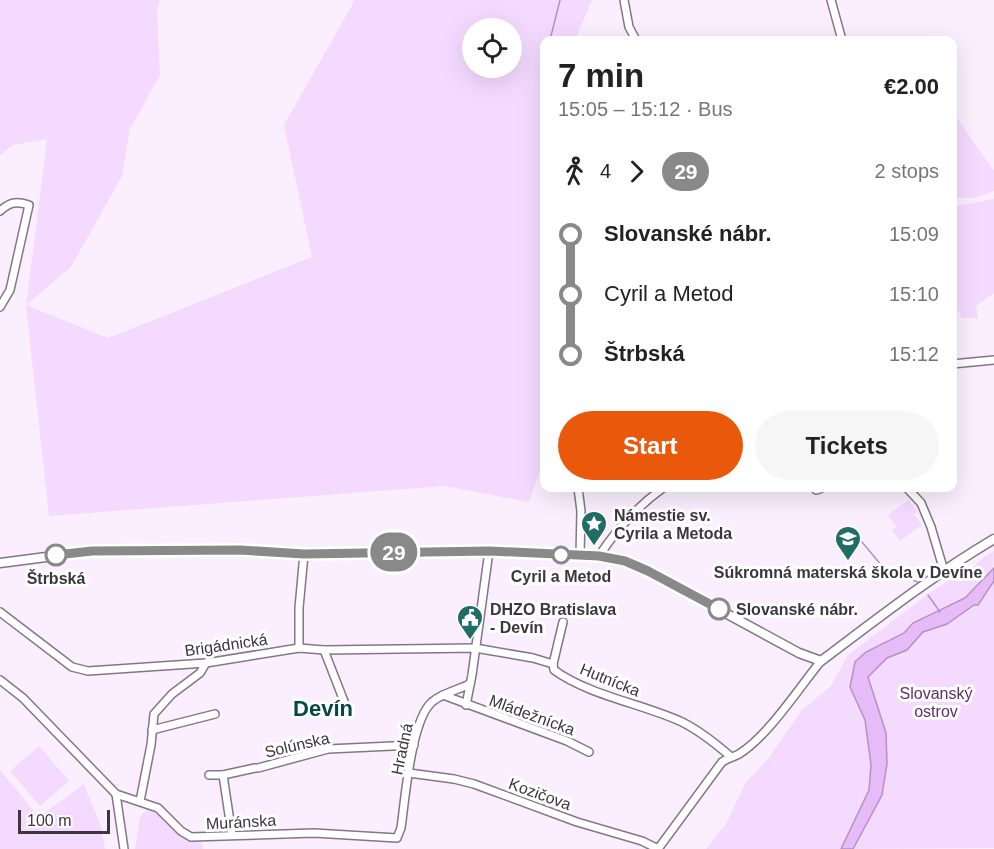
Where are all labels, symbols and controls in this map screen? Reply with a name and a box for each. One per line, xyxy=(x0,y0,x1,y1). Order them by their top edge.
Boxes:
map controls xyxy=(462,18,522,78)
button: locate xyxy=(462,18,522,78)
text: 7 min xyxy=(558,57,644,94)
text: €2.00 xyxy=(884,74,939,99)
text: 15:05 – 15:12 · Bus xyxy=(558,98,733,120)
icon: walk xyxy=(558,155,591,188)
icon: forward xyxy=(620,155,653,188)
text: 4 xyxy=(600,160,611,182)
text: 29 xyxy=(674,160,697,183)
text: 2 stops xyxy=(875,160,939,182)
text: Slovanské nábr. xyxy=(604,221,772,246)
text: 15:09 xyxy=(889,223,939,245)
text: Cyril a Metod xyxy=(604,281,734,306)
text: 15:10 xyxy=(889,283,939,305)
text: Štrbská xyxy=(604,341,685,366)
text: 15:12 xyxy=(889,343,939,365)
button: Start xyxy=(558,411,743,480)
button: Tickets xyxy=(755,411,939,480)
place label: Námestie sv. Cyrila a Metoda xyxy=(614,507,732,542)
place icon: Námestie sv. Cyrila a Metoda xyxy=(579,509,609,547)
school or university icon: Súkromná materská škola v Devíne xyxy=(833,524,863,562)
line badge: 29 xyxy=(367,532,421,572)
text: 29 xyxy=(382,541,406,564)
marker: Štrbská xyxy=(45,544,67,566)
marker: Cyril a Metod xyxy=(552,546,570,564)
place label: Súkromná materská škola v Devíne xyxy=(714,564,982,581)
place label: Cyril a Metod xyxy=(511,568,611,585)
place label: Štrbská xyxy=(27,569,85,587)
marker: Slovanské nábr. xyxy=(708,598,730,620)
place label: DHZO Bratislava - Devín xyxy=(490,601,616,636)
place label: Slovanské nábr. xyxy=(736,601,858,618)
public building icon: DHZO Bratislava - Devín xyxy=(455,603,485,641)
street label: Brigádnická xyxy=(183,631,269,659)
street label: Hutnícka xyxy=(578,660,643,700)
park label: Slovanský ostrov xyxy=(900,685,972,720)
street label: Mládežnícka xyxy=(487,692,577,738)
district label: Devín xyxy=(293,696,353,721)
street label: Hradná xyxy=(388,721,416,776)
street label: Solúnska xyxy=(263,729,331,761)
street label: Kozičova xyxy=(507,775,574,813)
scale bar xyxy=(18,807,110,834)
text: 100 m xyxy=(27,812,71,829)
street label: Muránska xyxy=(205,812,277,832)

